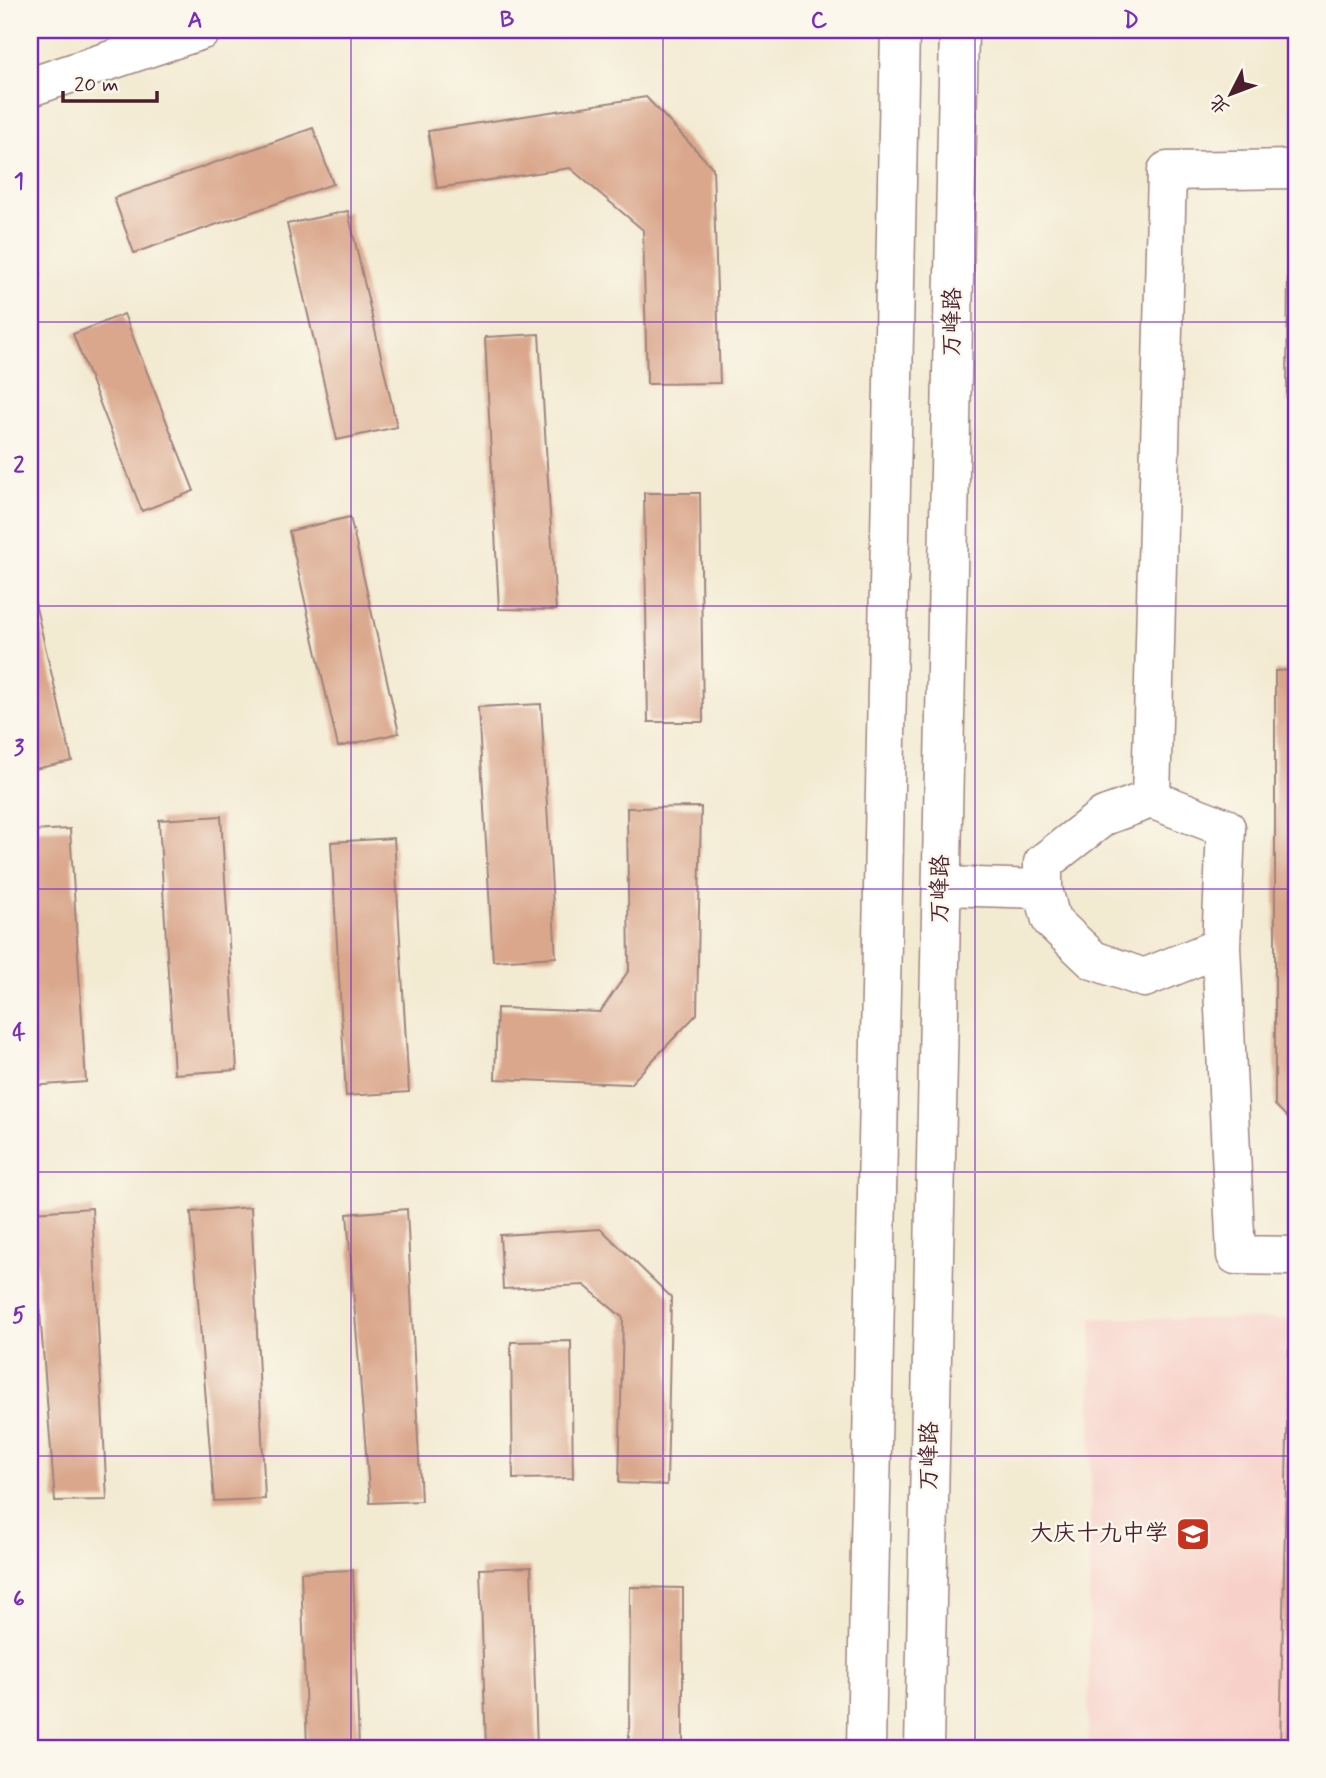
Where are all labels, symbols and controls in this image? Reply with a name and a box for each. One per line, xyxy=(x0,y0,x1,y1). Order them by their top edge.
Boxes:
text: A xyxy=(187,6,203,36)
text: B xyxy=(500,6,515,36)
text: C xyxy=(811,6,828,36)
text: D xyxy=(1123,6,1139,36)
scale bar xyxy=(63,60,158,104)
north arrow xyxy=(1196,60,1266,130)
text: 20 m xyxy=(74,71,119,99)
text: 北 xyxy=(1204,89,1235,120)
text: 1 xyxy=(14,167,24,197)
street label: 万峰路 xyxy=(937,287,969,357)
text: 2 xyxy=(13,451,25,481)
text: 3 xyxy=(14,734,25,764)
street label: 万峰路 xyxy=(925,854,957,924)
text: 4 xyxy=(12,1018,26,1048)
text: 5 xyxy=(12,1301,26,1331)
street label: 万峰路 xyxy=(914,1421,946,1491)
school or university icon: 大庆十九中学 xyxy=(1174,1515,1212,1553)
place label: 大庆十九中学 xyxy=(1030,1519,1168,1549)
text: 6 xyxy=(13,1585,25,1615)

